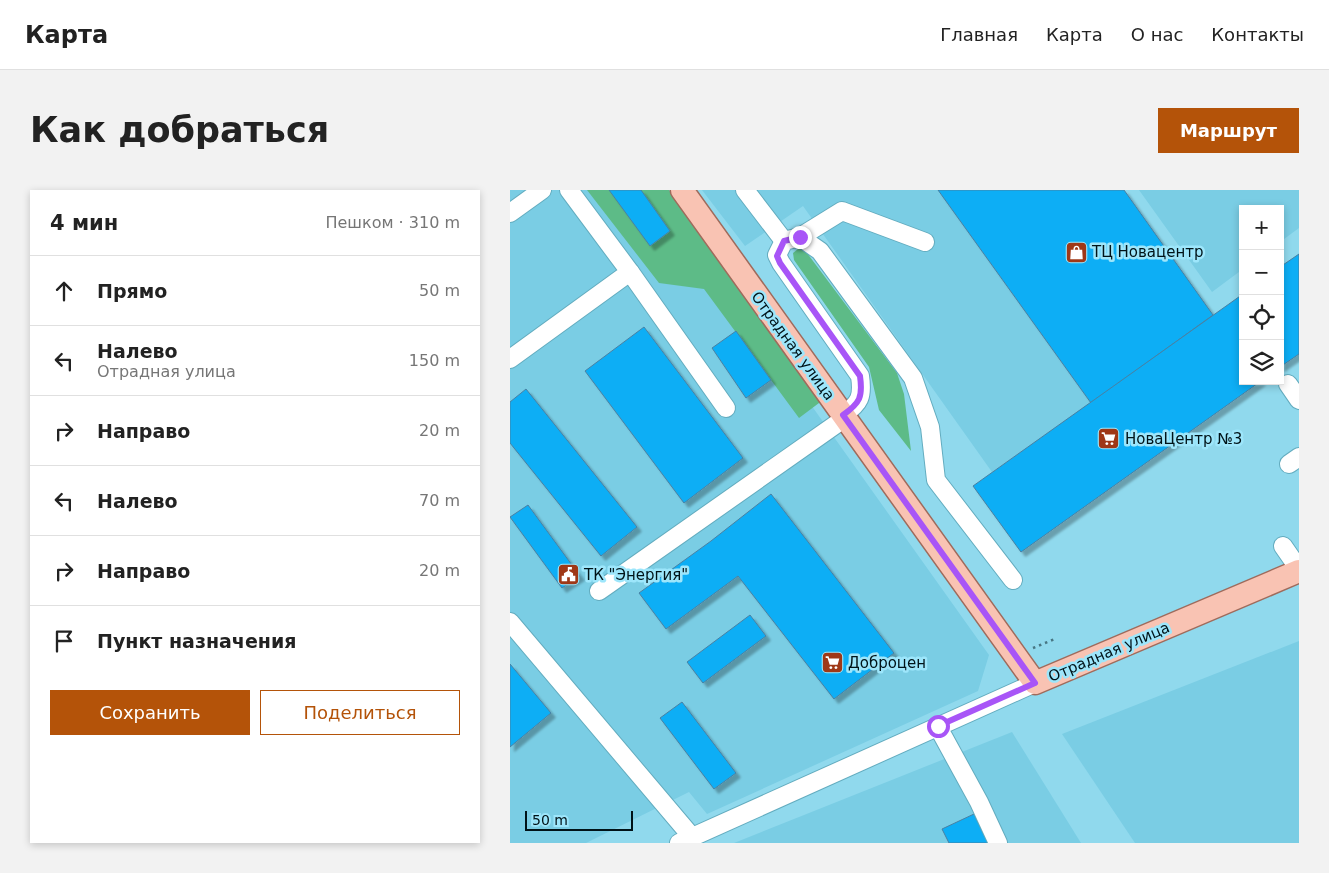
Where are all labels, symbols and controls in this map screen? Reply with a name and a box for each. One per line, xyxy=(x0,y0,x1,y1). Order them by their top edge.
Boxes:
text: Карта xyxy=(25,21,108,49)
text: Главная xyxy=(940,24,1018,45)
text: Карта xyxy=(1046,24,1103,45)
text: О нас xyxy=(1131,24,1183,45)
text: Контакты xyxy=(1211,24,1304,45)
button: Маршрут xyxy=(1158,108,1299,153)
text: Как добраться xyxy=(30,110,329,150)
map controls xyxy=(1239,205,1284,385)
button: + xyxy=(1239,205,1284,250)
text: 4 мин xyxy=(50,211,118,235)
text: Пешком · 310 m xyxy=(325,213,460,232)
route end xyxy=(789,226,812,249)
shop icon: ТЦ Новацентр xyxy=(1064,240,1088,264)
place label: ТЦ Новацентр xyxy=(1091,243,1204,261)
button: − xyxy=(1239,250,1284,295)
icon: ahead xyxy=(50,277,78,305)
text: Прямо xyxy=(97,280,167,302)
text: 50 m xyxy=(419,281,460,300)
street label: Отрадная улица xyxy=(747,288,839,404)
button: locate xyxy=(1239,295,1284,340)
text: Налево xyxy=(97,340,178,362)
button: layers xyxy=(1239,340,1284,385)
icon: left xyxy=(50,347,78,375)
text: 150 m xyxy=(409,351,460,370)
text: Отрадная улица xyxy=(97,362,236,381)
icon: right xyxy=(50,417,78,445)
text: Направо xyxy=(97,420,190,442)
text: 20 m xyxy=(419,421,460,440)
supermarket icon: НоваЦентр №3 xyxy=(1097,427,1121,451)
place label: НоваЦентр №3 xyxy=(1125,430,1242,448)
icon: left xyxy=(50,487,78,515)
text: Налево xyxy=(97,490,178,512)
text: 70 m xyxy=(419,491,460,510)
icon: right xyxy=(50,557,78,585)
text: Направо xyxy=(97,560,190,582)
text: 20 m xyxy=(419,561,460,580)
public building icon: ТК "Энергия" xyxy=(556,563,580,587)
place label: ТК "Энергия" xyxy=(583,566,688,584)
street label: Отрадная улица xyxy=(1046,618,1172,686)
icon: arrive xyxy=(50,627,78,655)
text: Пункт назначения xyxy=(97,630,296,652)
supermarket icon: Доброцен xyxy=(820,651,844,675)
place label: Доброцен xyxy=(848,654,926,672)
button: Сохранить xyxy=(50,690,250,735)
button: Поделиться xyxy=(260,690,460,735)
route start xyxy=(927,715,950,738)
scale bar xyxy=(525,808,632,831)
text: 50 m xyxy=(532,812,568,828)

